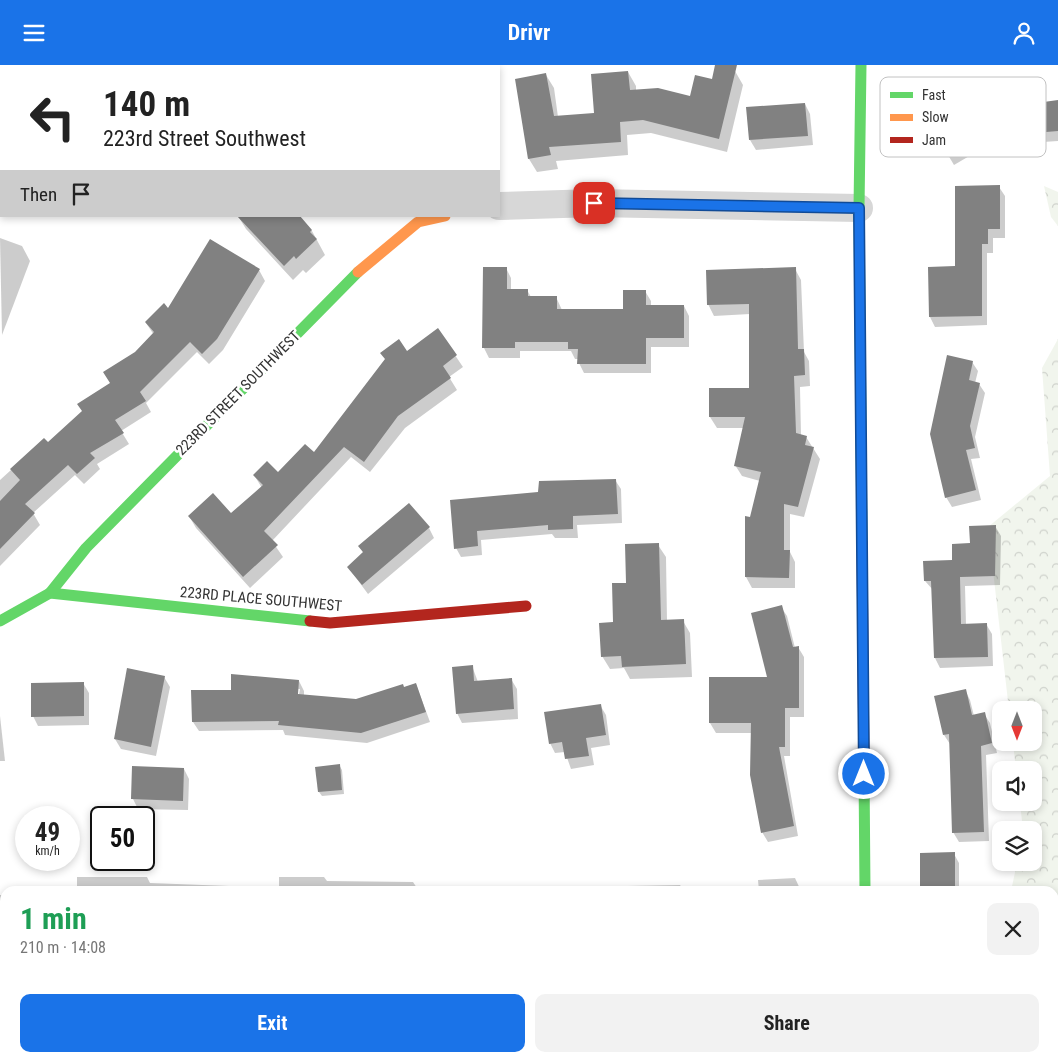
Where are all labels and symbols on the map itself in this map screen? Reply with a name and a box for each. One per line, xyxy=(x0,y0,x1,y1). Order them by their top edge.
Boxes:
legend xyxy=(880,77,1046,157)
text: Fast xyxy=(922,87,946,103)
text: Slow xyxy=(922,109,949,125)
text: Jam xyxy=(922,132,946,148)
pin xyxy=(573,182,615,224)
street label: 223RD STREET SOUTHWEST xyxy=(172,327,304,459)
street label: 223RD PLACE SOUTHWEST xyxy=(179,583,343,615)
north arrow xyxy=(992,701,1042,751)
position arrow xyxy=(837,747,889,799)
speed limit sign: 50 xyxy=(90,806,155,871)

